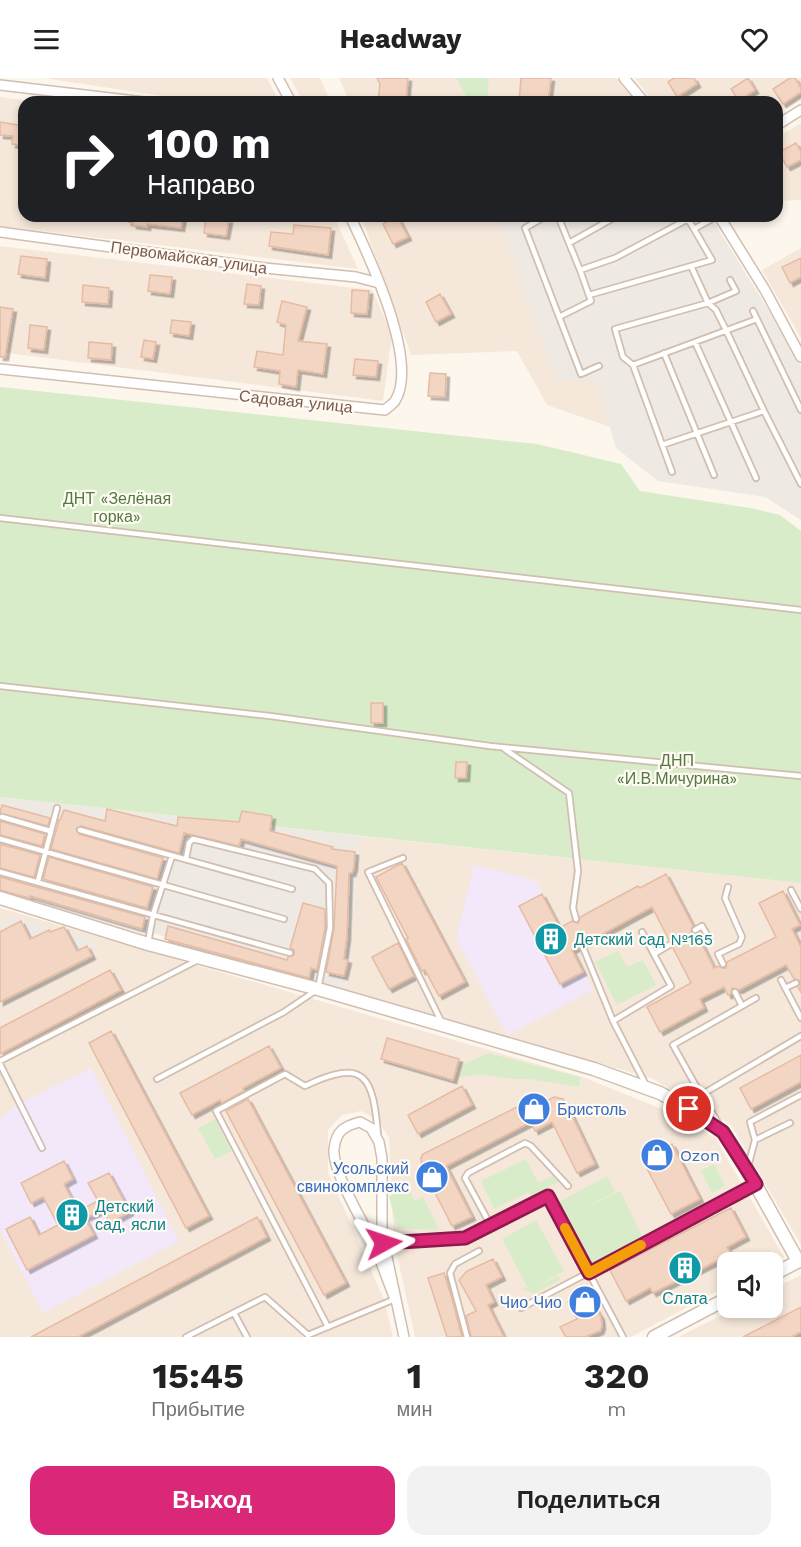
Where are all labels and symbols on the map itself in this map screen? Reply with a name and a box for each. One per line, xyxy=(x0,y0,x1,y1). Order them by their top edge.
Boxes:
street label: Первомайская улица xyxy=(110,237,268,278)
street label: Садовая улица xyxy=(238,386,354,417)
park label: ДНТ «Зелёная горка» xyxy=(63,489,171,526)
park label: ДНП «И.В.Мичурина» xyxy=(617,751,737,788)
building icon: Детский сад №165 xyxy=(533,921,569,957)
place label: Детский сад №165 xyxy=(574,930,713,949)
pin xyxy=(663,1083,714,1134)
shop icon: Бристоль xyxy=(516,1091,552,1127)
place label: Бристоль xyxy=(557,1100,627,1119)
shop icon: Ozon xyxy=(639,1137,675,1173)
place label: Ozon xyxy=(680,1146,720,1165)
place label: Усольский свинокомплекс xyxy=(297,1159,409,1196)
shop icon: Усольский свинокомплекс xyxy=(414,1159,450,1195)
building icon: Детский сад, ясли xyxy=(54,1197,90,1233)
place label: Детский сад, ясли xyxy=(95,1197,166,1234)
position arrow xyxy=(352,1211,416,1275)
building icon: Слата xyxy=(667,1250,703,1286)
shop icon: Чио Чио xyxy=(567,1284,603,1320)
place label: Слата xyxy=(662,1289,708,1308)
place label: Чио Чио xyxy=(500,1293,562,1312)

